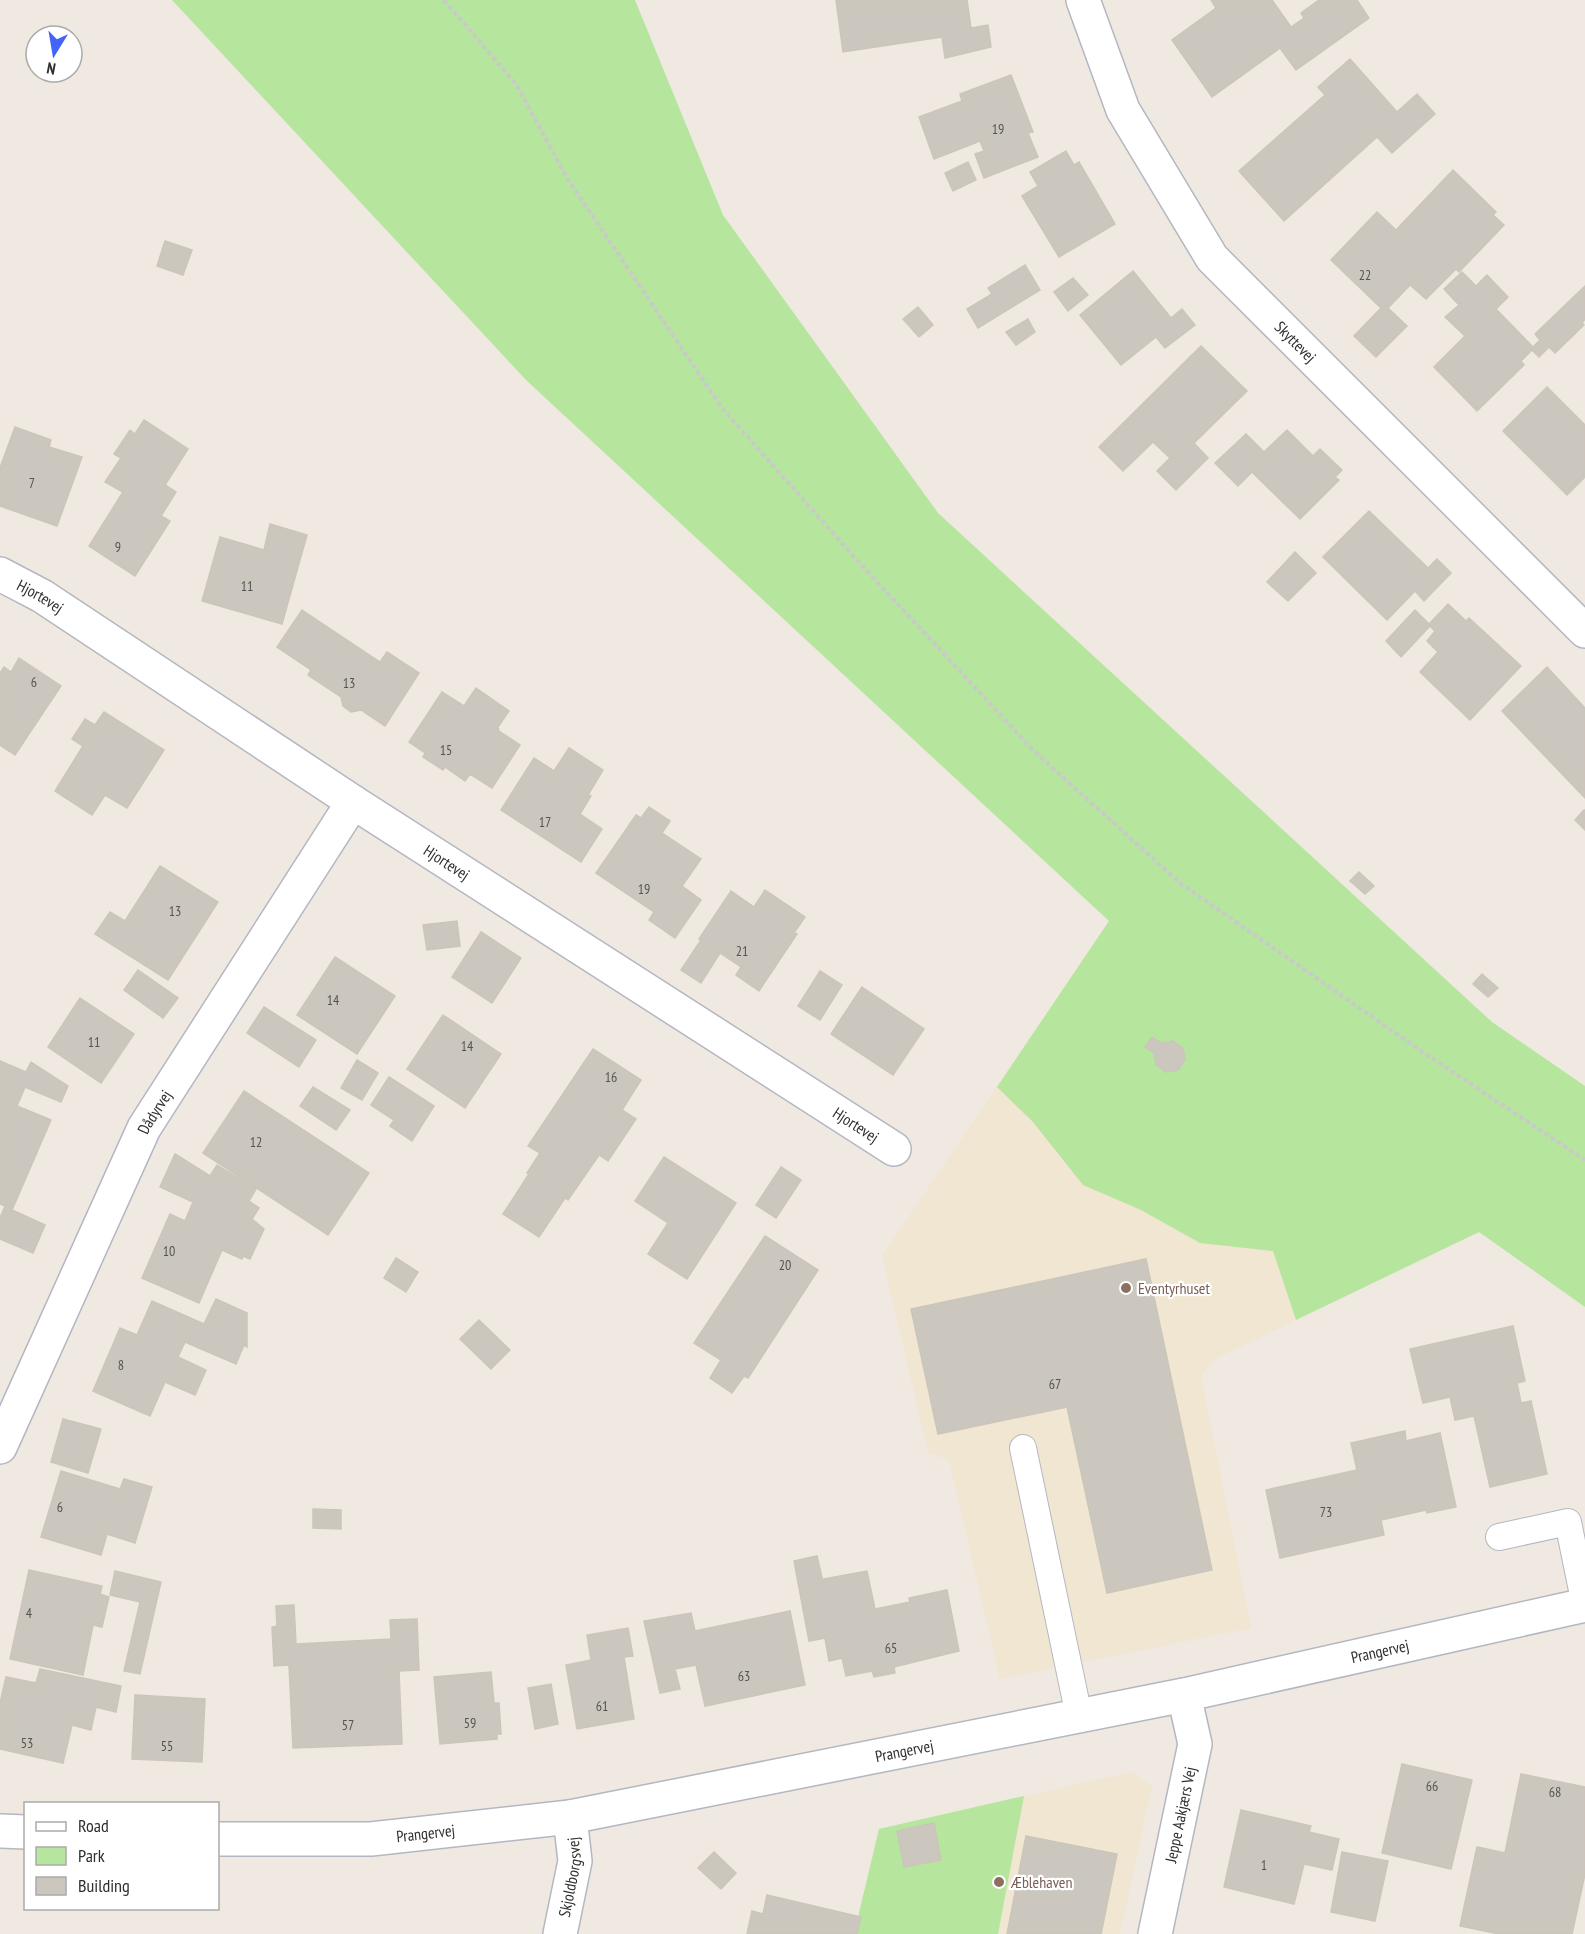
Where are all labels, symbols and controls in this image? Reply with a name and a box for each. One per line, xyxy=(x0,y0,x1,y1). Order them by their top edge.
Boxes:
north arrow xyxy=(24,24,84,84)
text: N xyxy=(45,58,57,79)
house number: 19 xyxy=(992,120,1004,138)
house number: 22 xyxy=(1359,266,1371,284)
street label: Skyttevej xyxy=(1271,317,1321,367)
house number: 7 xyxy=(29,474,35,492)
house number: 9 xyxy=(115,538,121,556)
street label: Hjortevej xyxy=(14,575,67,618)
house number: 11 xyxy=(241,577,253,595)
house number: 6 xyxy=(31,673,37,691)
house number: 13 xyxy=(343,674,355,692)
house number: 15 xyxy=(440,741,452,759)
house number: 17 xyxy=(539,813,551,831)
street label: Hjortevej xyxy=(420,840,474,884)
house number: 19 xyxy=(638,880,650,898)
house number: 13 xyxy=(169,902,181,920)
house number: 21 xyxy=(736,942,748,960)
house number: 14 xyxy=(327,991,340,1009)
house number: 11 xyxy=(88,1033,100,1051)
house number: 14 xyxy=(461,1037,474,1055)
house number: 16 xyxy=(605,1068,617,1086)
street label: Dådyrvej xyxy=(133,1086,176,1137)
street label: Hjortevej xyxy=(829,1103,883,1147)
house number: 12 xyxy=(250,1133,262,1151)
house number: 10 xyxy=(163,1242,175,1260)
house number: 20 xyxy=(779,1256,791,1274)
place label: Eventyrhuset xyxy=(1138,1278,1210,1298)
marker: Eventyrhuset xyxy=(1119,1281,1133,1295)
house number: 8 xyxy=(118,1356,124,1374)
house number: 67 xyxy=(1049,1375,1061,1393)
house number: 6 xyxy=(57,1498,63,1516)
house number: 73 xyxy=(1320,1503,1332,1521)
house number: 4 xyxy=(26,1604,33,1622)
street label: Prangervej xyxy=(1349,1635,1411,1667)
house number: 65 xyxy=(885,1639,897,1657)
house number: 63 xyxy=(738,1667,750,1685)
house number: 61 xyxy=(596,1697,608,1715)
house number: 59 xyxy=(464,1714,476,1732)
house number: 57 xyxy=(342,1716,354,1734)
house number: 53 xyxy=(21,1734,33,1752)
street label: Prangervej xyxy=(873,1735,935,1766)
house number: 55 xyxy=(161,1737,173,1755)
street label: Jeppe Aakjærs Vej xyxy=(1160,1765,1200,1865)
house number: 66 xyxy=(1426,1777,1438,1795)
house number: 68 xyxy=(1549,1783,1561,1801)
legend xyxy=(24,1802,219,1910)
text: Road xyxy=(78,1814,109,1837)
street label: Prangervej xyxy=(395,1820,456,1846)
street label: Skjoldborgsvej xyxy=(554,1836,585,1919)
text: Park xyxy=(78,1844,105,1867)
house number: 1 xyxy=(1261,1856,1267,1874)
place label: Æblehaven xyxy=(1010,1872,1073,1892)
text: Building xyxy=(78,1874,130,1897)
marker: Æblehaven xyxy=(992,1875,1006,1889)

